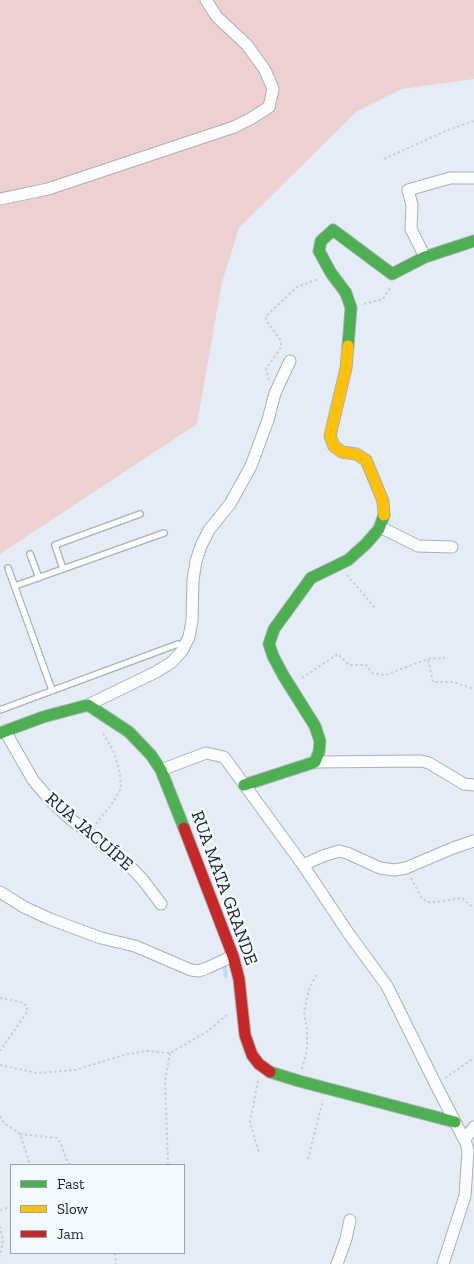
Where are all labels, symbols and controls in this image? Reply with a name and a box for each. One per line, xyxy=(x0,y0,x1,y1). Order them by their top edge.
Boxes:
street label: RUA JACUÍPE xyxy=(41,788,137,876)
street label: RUA MATA GRANDE xyxy=(186,808,262,968)
legend xyxy=(10,1164,185,1254)
text: Fast xyxy=(57,1175,85,1193)
text: Slow xyxy=(57,1200,88,1218)
text: Jam xyxy=(57,1225,84,1243)

